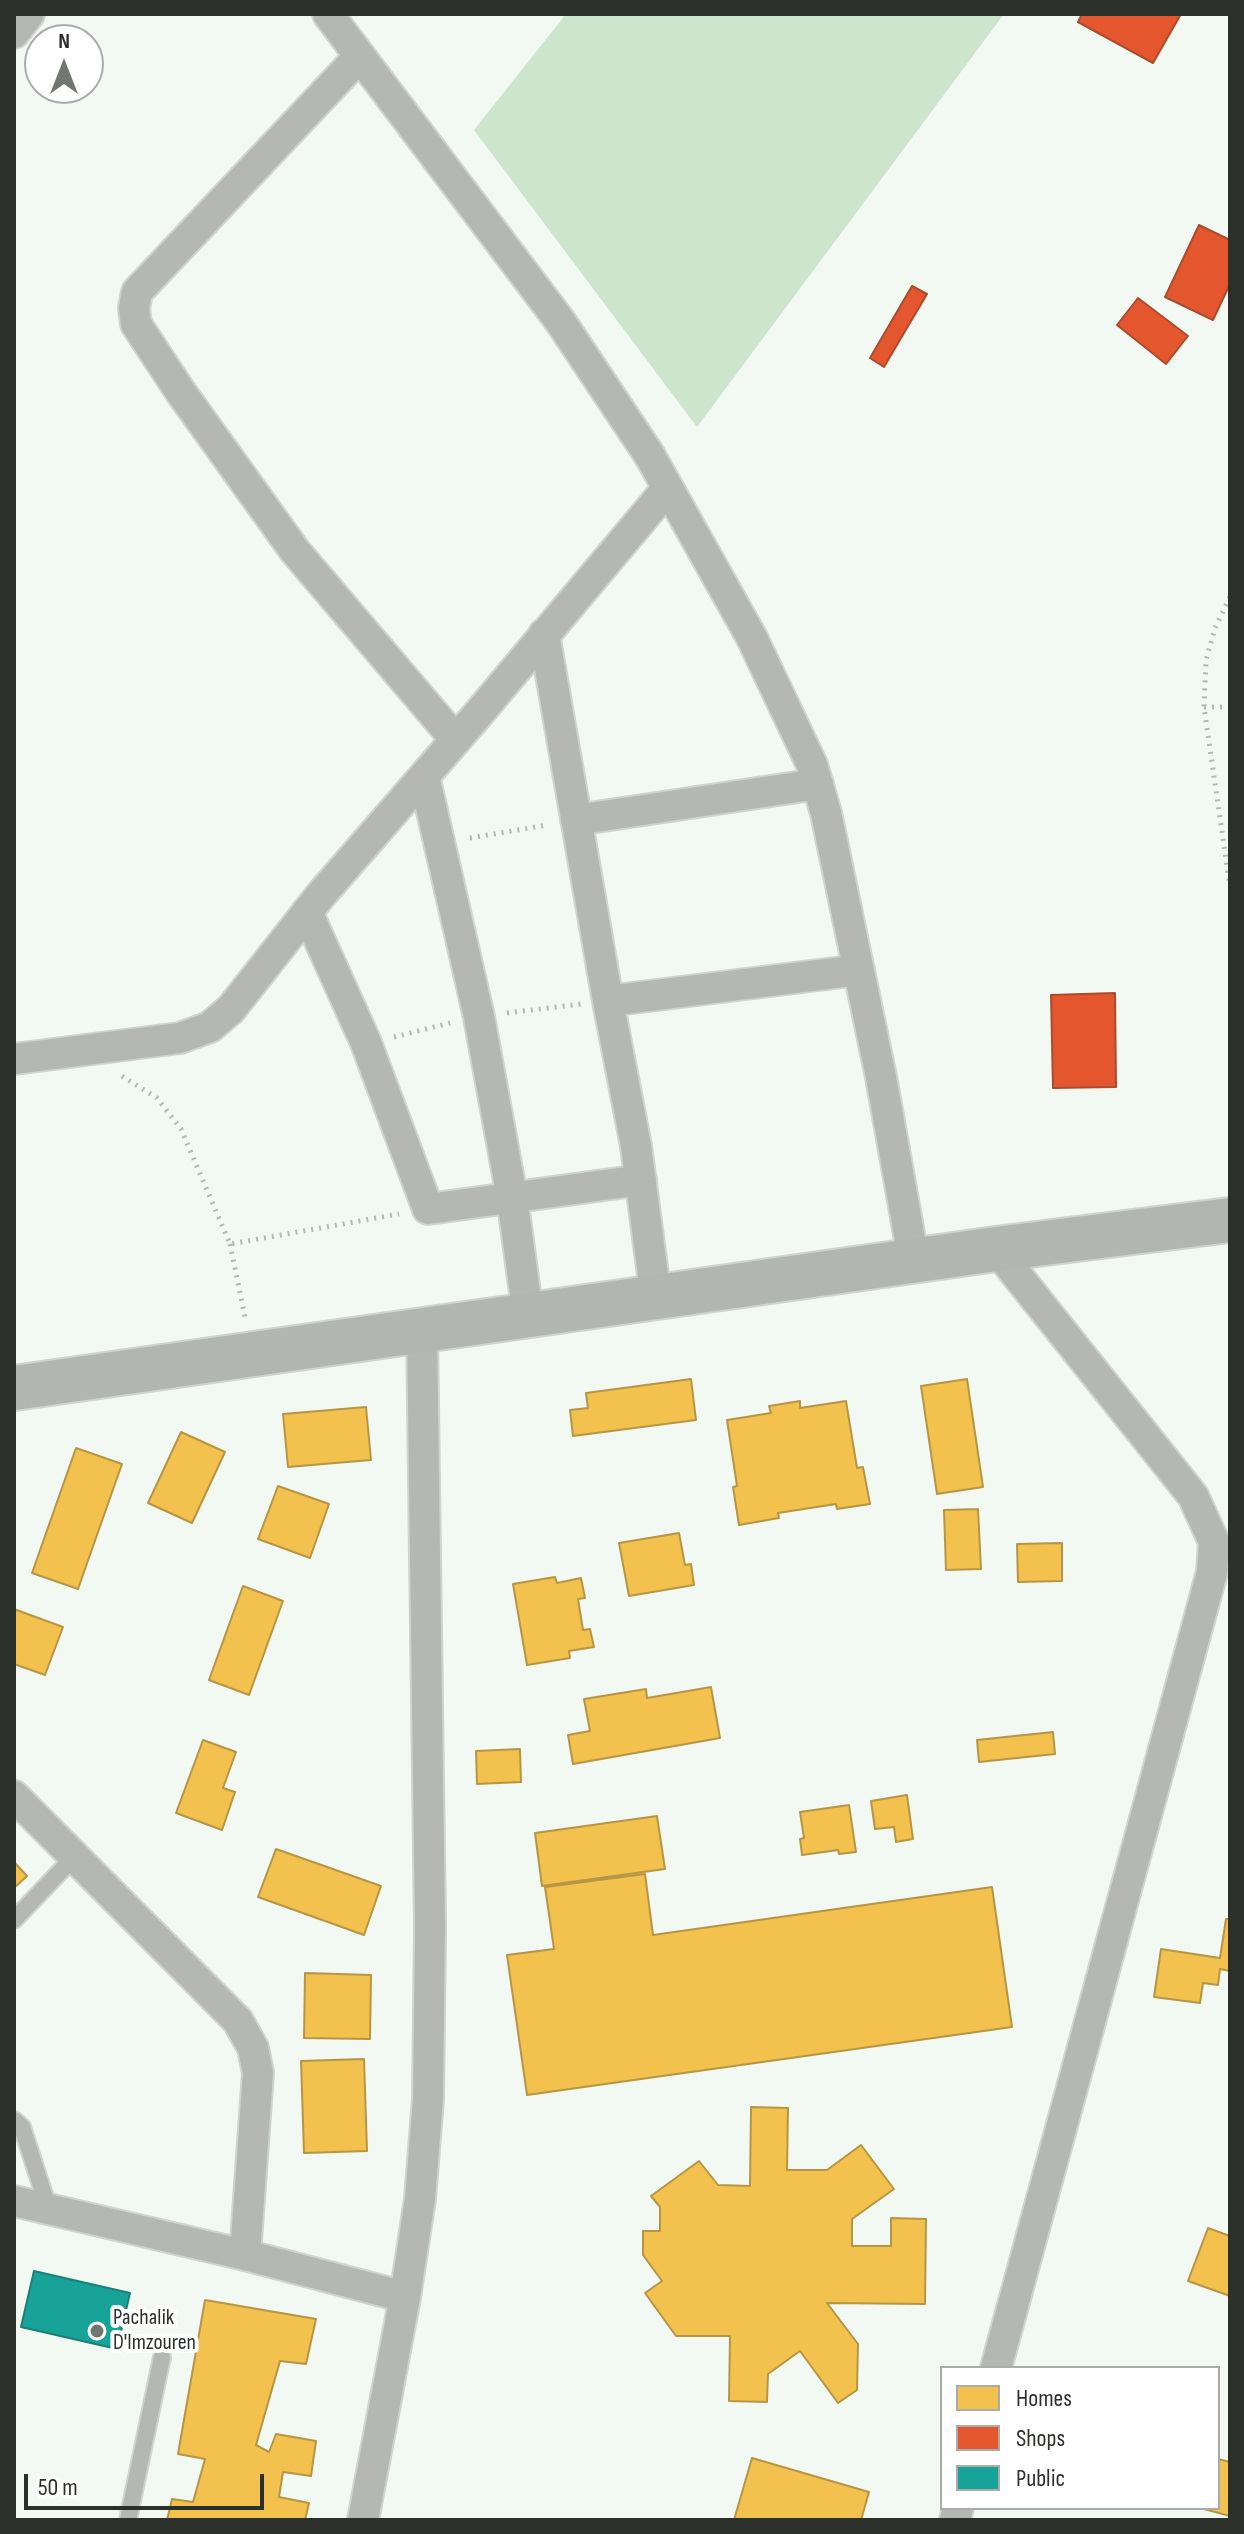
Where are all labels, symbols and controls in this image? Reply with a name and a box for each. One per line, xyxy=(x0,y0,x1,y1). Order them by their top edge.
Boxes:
north arrow xyxy=(24,24,104,104)
text: N xyxy=(58,28,70,55)
place label: Pachalik D'Imzouren xyxy=(113,2305,196,2356)
marker: Pachalik D'Imzouren xyxy=(88,2322,106,2340)
legend xyxy=(940,2366,1220,2510)
text: Homes xyxy=(1016,2384,1072,2413)
text: Shops xyxy=(1016,2424,1065,2453)
scale bar xyxy=(28,2458,268,2508)
text: Public xyxy=(1016,2464,1065,2493)
text: 50 m xyxy=(38,2473,78,2502)

